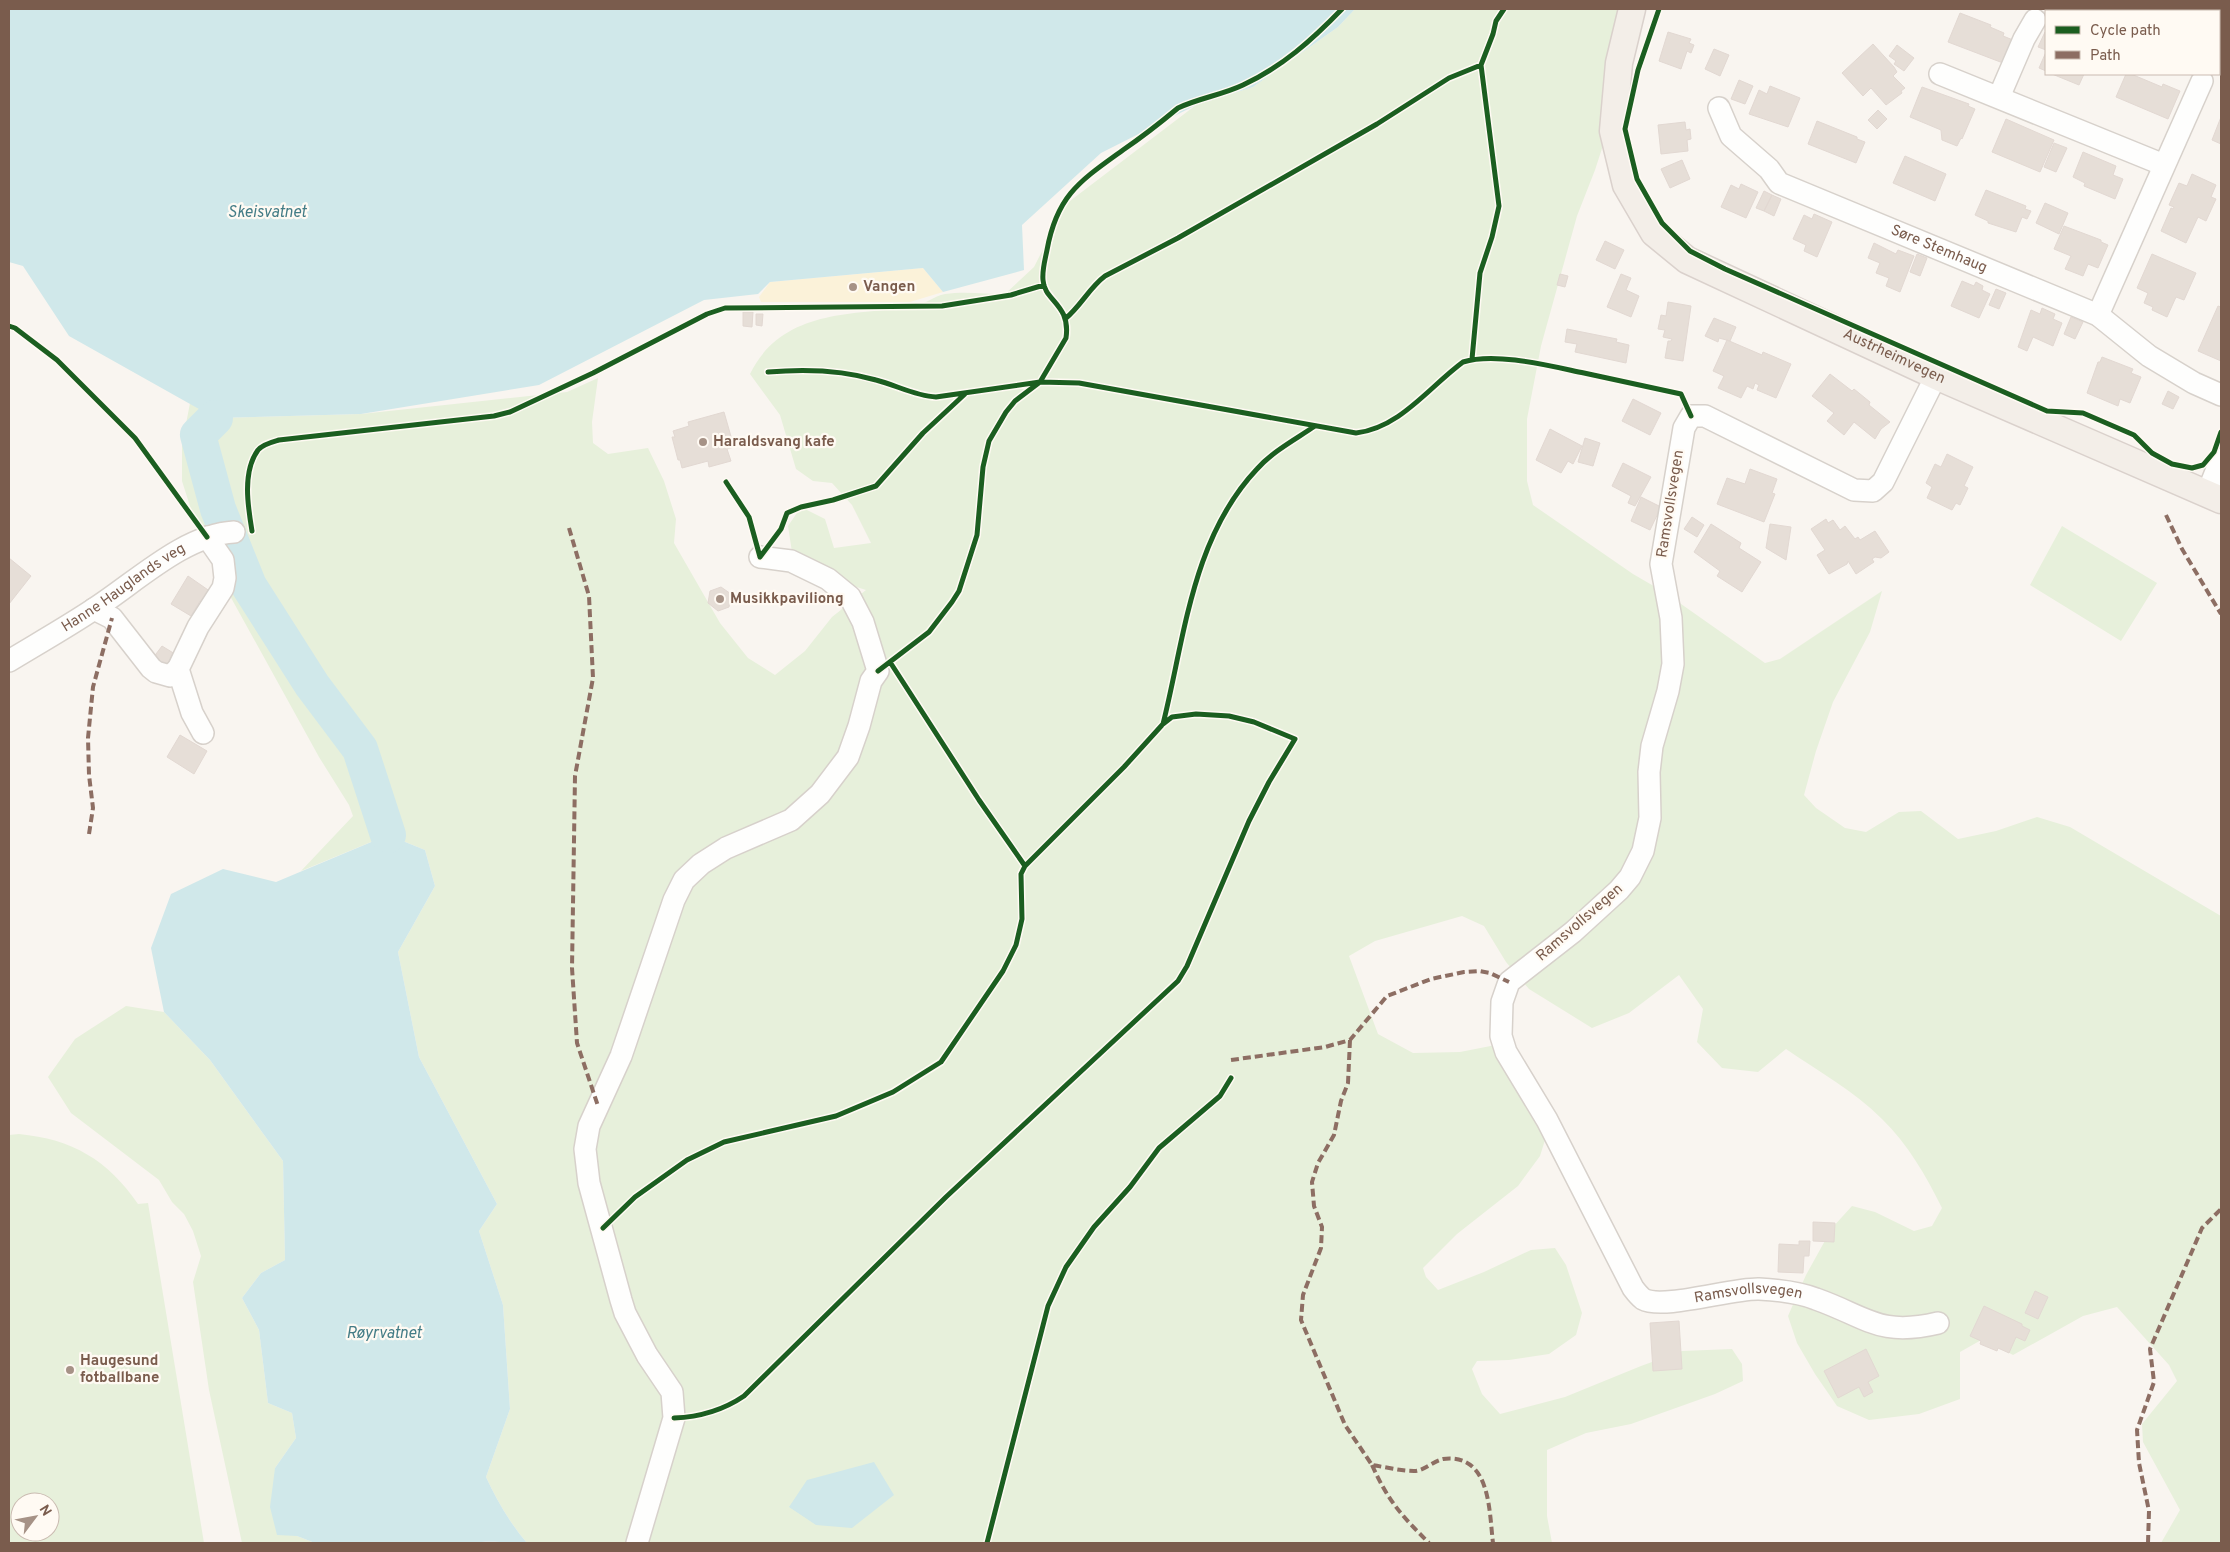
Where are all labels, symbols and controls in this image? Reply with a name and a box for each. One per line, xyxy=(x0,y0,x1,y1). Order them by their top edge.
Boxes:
legend xyxy=(2045,10,2220,75)
text: Cycle path xyxy=(2090,22,2161,41)
text: Path xyxy=(2090,47,2121,66)
water label: Skeisvatnet xyxy=(227,203,308,223)
street label: Søre Stemhaug xyxy=(1888,221,1990,278)
place label: Vangen xyxy=(863,278,915,297)
marker: Vangen xyxy=(847,281,859,293)
street label: Austrheimvegen xyxy=(1840,325,1948,388)
place label: Haraldsvang kafe xyxy=(713,433,835,452)
marker: Haraldsvang kafe xyxy=(697,436,709,448)
street label: Ramsvollsvegen xyxy=(1653,449,1689,559)
street label: Hanne Hauglands veg xyxy=(58,539,189,637)
place label: Musikkpaviliong xyxy=(730,590,844,609)
marker: Musikkpaviliong xyxy=(714,593,726,605)
street label: Ramsvollsvegen xyxy=(1533,880,1627,966)
street label: Ramsvollsvegen xyxy=(1693,1279,1804,1308)
water label: Røyrvatnet xyxy=(346,1324,423,1344)
place label: Haugesund fotballbane xyxy=(80,1352,159,1388)
marker: Haugesund fotballbane xyxy=(64,1364,76,1376)
north arrow xyxy=(10,1492,60,1542)
text: N xyxy=(35,1502,55,1520)

